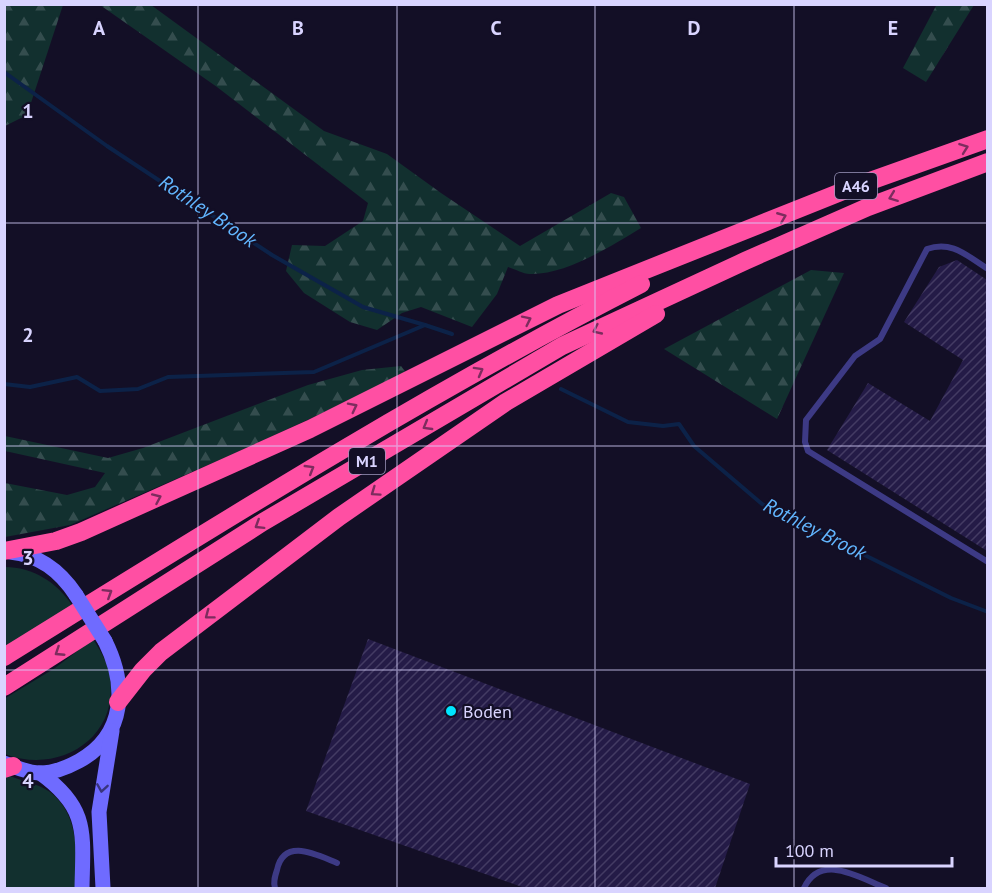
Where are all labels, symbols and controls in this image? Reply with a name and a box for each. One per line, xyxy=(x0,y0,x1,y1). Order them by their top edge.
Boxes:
text: A xyxy=(93,15,106,41)
text: B xyxy=(292,15,304,41)
text: C xyxy=(490,15,502,41)
text: D xyxy=(688,15,701,41)
text: E xyxy=(888,15,898,41)
text: 1 xyxy=(22,98,34,124)
one-way arrow xyxy=(958,142,969,155)
water label: Rothley Brook xyxy=(154,169,263,254)
road number: A46 xyxy=(835,173,877,199)
one-way arrow xyxy=(889,190,899,203)
one-way arrow xyxy=(775,212,786,224)
one-way arrow xyxy=(521,315,532,327)
text: 2 xyxy=(22,322,34,348)
one-way arrow xyxy=(592,323,603,335)
one-way arrow xyxy=(472,367,483,378)
one-way arrow xyxy=(347,403,358,415)
one-way arrow xyxy=(423,418,433,430)
road number: M1 xyxy=(349,448,385,474)
one-way arrow xyxy=(304,465,314,476)
one-way arrow xyxy=(371,485,382,496)
water label: Rothley Brook xyxy=(759,492,872,566)
one-way arrow xyxy=(151,493,162,505)
one-way arrow xyxy=(255,517,265,529)
text: 3 xyxy=(22,545,34,571)
one-way arrow xyxy=(102,588,112,600)
one-way arrow xyxy=(205,608,216,619)
one-way arrow xyxy=(55,645,66,656)
place label: Boden xyxy=(463,700,512,723)
marker: Boden xyxy=(444,704,458,718)
text: 4 xyxy=(22,768,34,794)
one-way arrow xyxy=(96,783,109,793)
scale bar xyxy=(776,830,952,868)
text: 100 m xyxy=(785,839,834,862)

